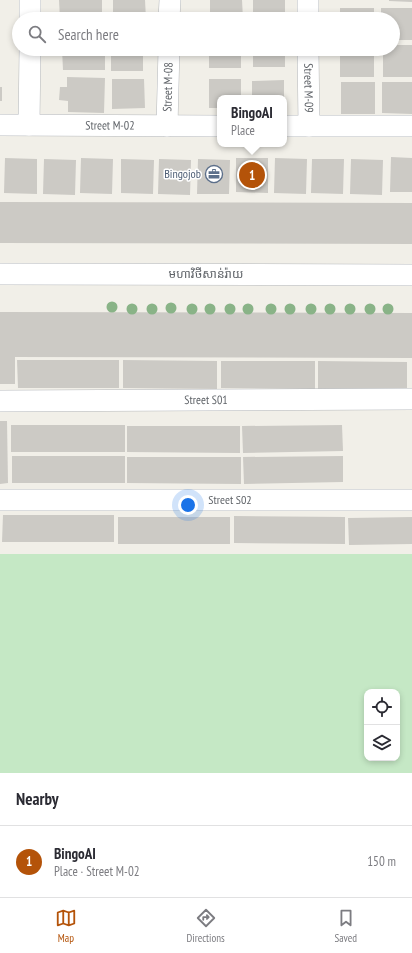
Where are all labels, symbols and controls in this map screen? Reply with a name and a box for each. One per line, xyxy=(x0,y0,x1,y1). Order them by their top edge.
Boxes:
search box xyxy=(12,12,400,56)
icon: search xyxy=(26,23,48,45)
text: Search here xyxy=(58,25,119,44)
street label: Street M-08 xyxy=(159,62,176,112)
street label: Street M-09 xyxy=(301,63,317,113)
popup xyxy=(217,95,287,147)
text: BingoAI xyxy=(231,103,273,122)
street label: Street M-02 xyxy=(85,117,135,133)
text: Place xyxy=(231,122,255,139)
pin: 1 xyxy=(239,160,265,190)
office icon: Bingojob xyxy=(204,164,224,184)
place label: Bingojob xyxy=(164,166,201,181)
street label: មហាវិថីសាន់រ៉ាយ xyxy=(169,266,243,281)
street label: Street S01 xyxy=(184,392,228,407)
street label: Street S02 xyxy=(208,492,252,507)
your location xyxy=(178,495,198,515)
map controls xyxy=(364,689,400,761)
button: locate xyxy=(364,689,400,725)
button: layers xyxy=(364,725,400,761)
text: Nearby xyxy=(16,788,59,810)
text: BingoAI xyxy=(54,844,96,863)
text: 1 xyxy=(26,853,32,870)
text: 150 m xyxy=(367,853,396,870)
text: Place · Street M-02 xyxy=(54,863,140,880)
tab: Map xyxy=(55,907,77,945)
tab: Directions xyxy=(187,907,225,945)
tab: Saved xyxy=(334,907,357,945)

